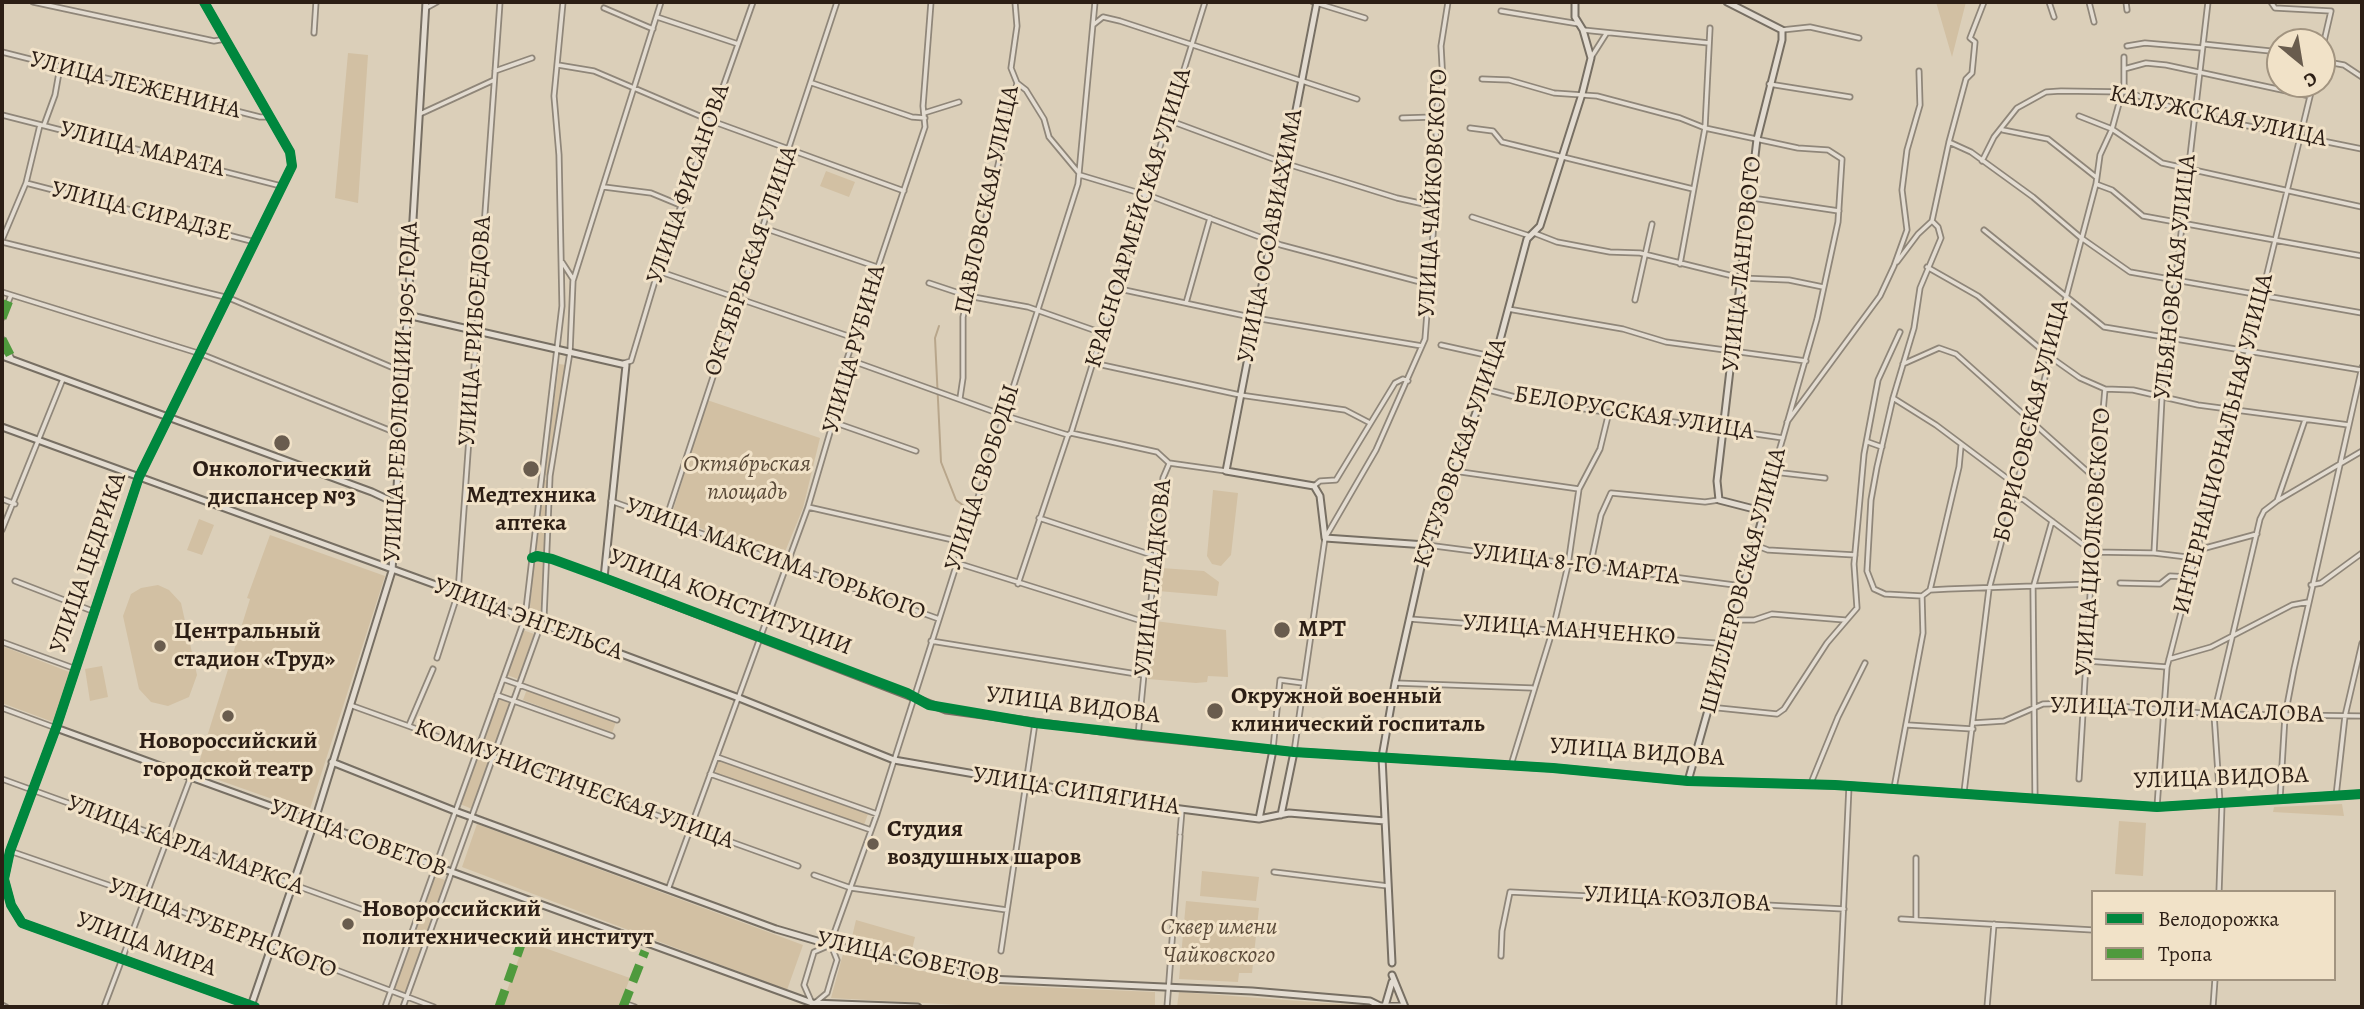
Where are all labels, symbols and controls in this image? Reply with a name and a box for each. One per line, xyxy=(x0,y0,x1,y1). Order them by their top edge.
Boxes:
north arrow xyxy=(2266,28,2336,98)
street label: УЛИЦА ЛЕЖЕНИНА xyxy=(27,46,243,126)
street label: КРАСНОАРМЕЙСКАЯ УЛИЦА xyxy=(1080,65,1198,371)
street label: УЛИЦА ЧАЙКОВСКОГО xyxy=(1413,68,1455,318)
street label: УЛИЦА ФИСАНОВА xyxy=(641,80,737,288)
street label: КАЛУЖСКАЯ УЛИЦА xyxy=(2107,80,2329,154)
street label: ПАВЛОВСКАЯ УЛИЦА xyxy=(950,83,1026,317)
street label: УЛИЦА ОСОАВИАХИМА xyxy=(1232,107,1310,365)
street label: УЛИЦА МАРАТА xyxy=(56,116,228,184)
street label: ОКТЯБРЬСКАЯ УЛИЦА xyxy=(699,142,805,380)
street label: УЛЬЯНОВСКАЯ УЛИЦА xyxy=(2149,153,2203,401)
street label: УЛИЦА ЛАНГОВОГО xyxy=(1717,155,1769,373)
street label: УЛИЦА СИРАДЗЕ xyxy=(48,176,234,248)
street label: УЛИЦА ГРИБОЕДОВА xyxy=(454,215,498,447)
street label: УЛИЦА РЕВОЛЮЦИИ 1905 ГОДА xyxy=(379,221,425,563)
street label: УЛИЦА РУБИНА xyxy=(817,262,893,436)
street label: ИНТЕРНАЦИОНАЛЬНАЯ УЛИЦА xyxy=(2168,271,2280,617)
street label: БОРИСОВСКАЯ УЛИЦА xyxy=(1988,297,2076,545)
street label: КУТУЗОВСКАЯ УЛИЦА xyxy=(1408,335,1514,571)
street label: УЛИЦА СВОБОДЫ xyxy=(939,381,1027,575)
street label: БЕЛОРУССКАЯ УЛИЦА xyxy=(1512,381,1756,447)
street label: УЛИЦА ЦИОЛКОВСКОГО xyxy=(2070,407,2118,677)
marker: Онкологический диспансер №3 xyxy=(272,433,292,453)
street label: ШИЛЛЕРОВСКАЯ УЛИЦА xyxy=(1695,445,1793,717)
park label: Октябрьская площадь xyxy=(683,451,811,507)
place label: Онкологический диспансер №3 xyxy=(193,456,371,512)
marker: Медтехника аптека xyxy=(521,459,541,479)
street label: УЛИЦА ЦЕДРИКА xyxy=(45,469,133,657)
street label: УЛИЦА ГЛАДКОВА xyxy=(1129,478,1179,678)
place label: Медтехника аптека xyxy=(466,482,596,538)
street label: УЛИЦА МАКСИМА ГОРЬКОГО xyxy=(621,492,929,628)
street label: УЛИЦА 8-ГО МАРТА xyxy=(1471,538,1681,592)
street label: УЛИЦА КОНСТИТУЦИИ xyxy=(604,543,856,663)
street label: УЛИЦА ЭНГЕЛЬСА xyxy=(429,572,627,668)
street label: УЛИЦА МАНЧЕНКО xyxy=(1462,609,1676,653)
place label: МРТ xyxy=(1298,616,1346,644)
place label: Центральный стадион «Труд» xyxy=(174,618,335,674)
marker: МРТ xyxy=(1272,620,1292,640)
marker: Центральный стадион «Труд» xyxy=(152,638,168,654)
street label: УЛИЦА ВИДОВА xyxy=(984,681,1162,731)
place label: Окружной военный клинический госпиталь xyxy=(1231,683,1485,739)
street label: УЛИЦА ТОЛИ МАСАЛОВА xyxy=(2050,692,2324,730)
marker: Окружной военный клинический госпиталь xyxy=(1205,701,1225,721)
marker: Новороссийский городской театр xyxy=(220,708,236,724)
street label: КОММУНИСТИЧЕСКАЯ УЛИЦА xyxy=(410,714,738,856)
place label: Новороссийский городской театр xyxy=(138,728,318,784)
street label: УЛИЦА ВИДОВА xyxy=(1549,733,1725,773)
street label: УЛИЦА СИПЯГИНА xyxy=(971,761,1181,823)
street label: УЛИЦА ВИДОВА xyxy=(2133,762,2309,796)
street label: УЛИЦА КАРЛА МАРКСА xyxy=(62,790,308,902)
street label: УЛИЦА СОВЕТОВ xyxy=(266,794,450,884)
place label: Студия воздушных шаров xyxy=(887,816,1081,872)
marker: Студия воздушных шаров xyxy=(865,836,881,852)
street label: УЛИЦА ГУБЕРНСКОГО xyxy=(104,872,340,986)
street label: УЛИЦА КОЗЛОВА xyxy=(1583,881,1771,919)
legend xyxy=(2091,890,2336,981)
place label: Новороссийский политехнический институт xyxy=(362,896,654,952)
text: Велодорожка xyxy=(2158,905,2279,933)
street label: УЛИЦА МИРА xyxy=(72,906,220,984)
park label: Сквер имени Чайковского xyxy=(1160,914,1278,970)
marker: Новороссийский политехнический институт xyxy=(340,916,356,932)
street label: УЛИЦА СОВЕТОВ xyxy=(814,926,1002,992)
text: Тропа xyxy=(2158,940,2212,968)

